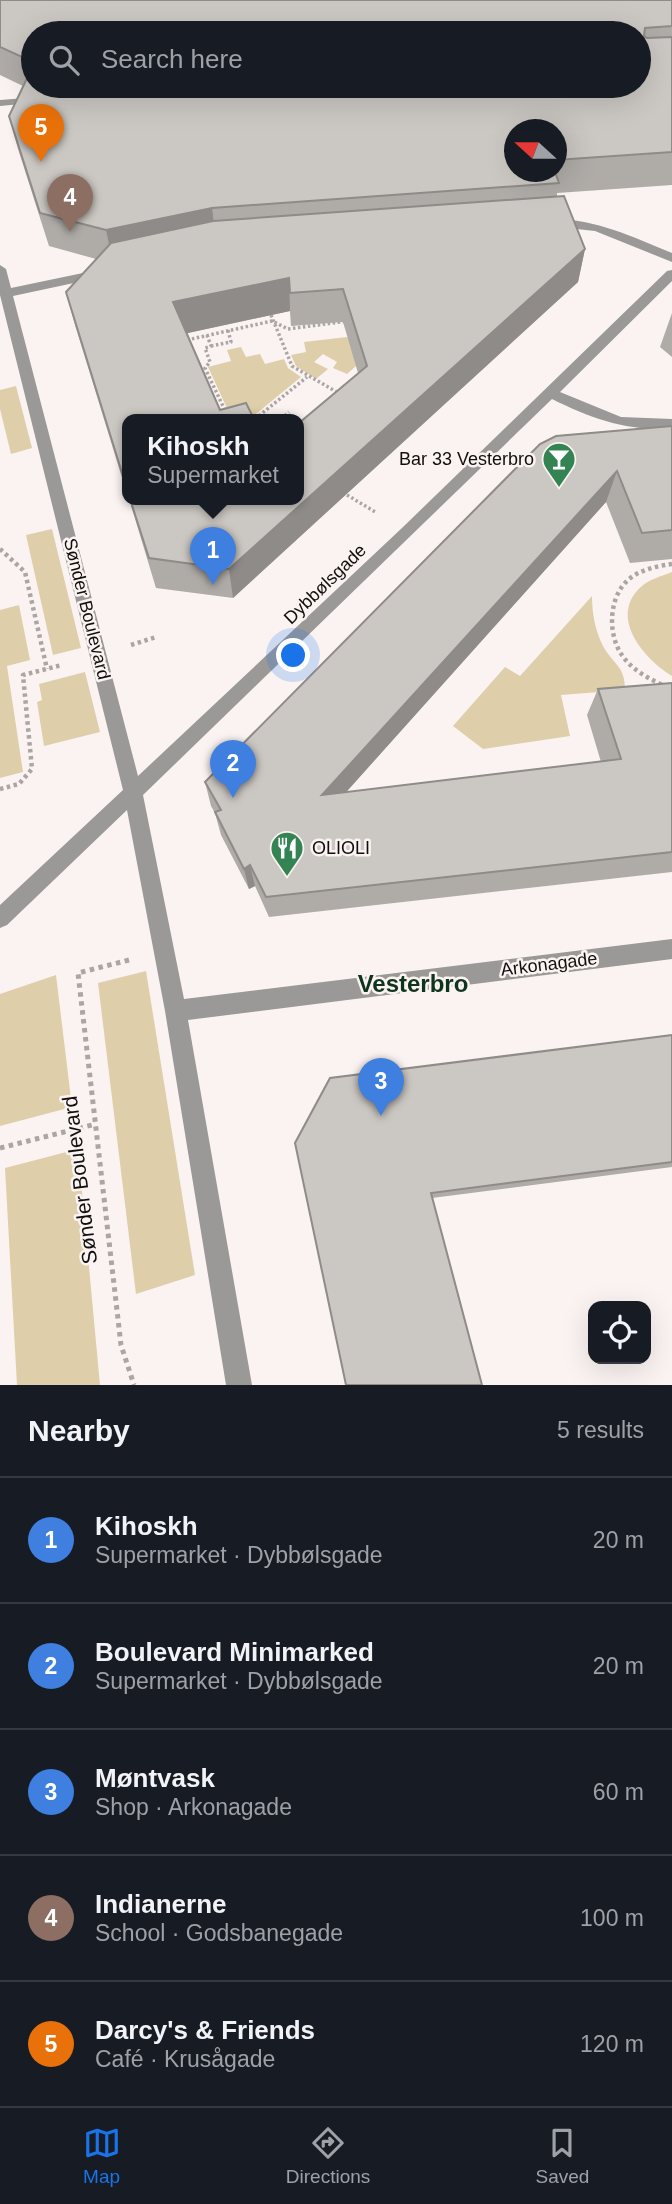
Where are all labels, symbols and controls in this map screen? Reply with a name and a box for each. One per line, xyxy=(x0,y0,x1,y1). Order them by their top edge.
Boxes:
search box xyxy=(21,21,651,98)
icon: search xyxy=(45,41,83,79)
text: Search here xyxy=(101,44,243,74)
pin: 5 xyxy=(18,104,64,162)
north arrow xyxy=(504,119,567,182)
pin: 4 xyxy=(47,174,93,232)
popup xyxy=(122,414,304,505)
text: Kihoskh xyxy=(147,431,250,461)
bar icon: Bar 33 Vesterbro xyxy=(540,440,578,489)
place label: Bar 33 Vesterbro xyxy=(399,449,534,469)
text: Supermarket xyxy=(147,462,279,488)
pin: 1 xyxy=(190,527,236,585)
street label: Sønder Boulevard xyxy=(60,536,114,682)
street label: Dybbølsgade xyxy=(280,540,370,628)
your location xyxy=(276,638,310,672)
pin: 2 xyxy=(210,740,256,798)
restaurant icon: OLIOLI xyxy=(268,829,306,878)
place label: OLIOLI xyxy=(312,838,370,858)
street label: Arkonagade xyxy=(500,948,598,980)
district label: Vesterbro xyxy=(358,970,468,997)
pin: 3 xyxy=(358,1058,404,1116)
street label: Sønder Boulevard xyxy=(58,1095,101,1265)
map controls xyxy=(588,1301,651,1364)
button: locate xyxy=(588,1301,651,1364)
text: Nearby xyxy=(28,1414,130,1447)
text: 5 results xyxy=(557,1417,644,1443)
text: Kihoskh xyxy=(95,1511,198,1541)
text: 1 xyxy=(45,1527,57,1553)
text: 20 m xyxy=(593,1527,644,1553)
text: Supermarket · Dybbølsgade xyxy=(95,1542,383,1568)
text: Boulevard Minimarked xyxy=(95,1637,374,1667)
text: 2 xyxy=(45,1653,57,1679)
text: 20 m xyxy=(593,1653,644,1679)
text: Supermarket · Dybbølsgade xyxy=(95,1668,383,1694)
text: Møntvask xyxy=(95,1763,215,1793)
text: 3 xyxy=(45,1779,57,1805)
text: 60 m xyxy=(593,1779,644,1805)
text: Shop · Arkonagade xyxy=(95,1794,292,1820)
text: Indianerne xyxy=(95,1889,226,1919)
text: 4 xyxy=(45,1905,57,1931)
text: 100 m xyxy=(580,1905,644,1931)
text: School · Godsbanegade xyxy=(95,1920,343,1946)
text: Darcy's & Friends xyxy=(95,2015,315,2045)
text: 5 xyxy=(45,2031,57,2057)
text: 120 m xyxy=(580,2031,644,2057)
text: Café · Krusågade xyxy=(95,2046,275,2072)
tab: Map xyxy=(83,2124,121,2188)
tab: Directions xyxy=(286,2124,370,2188)
tab: Saved xyxy=(535,2124,589,2188)

